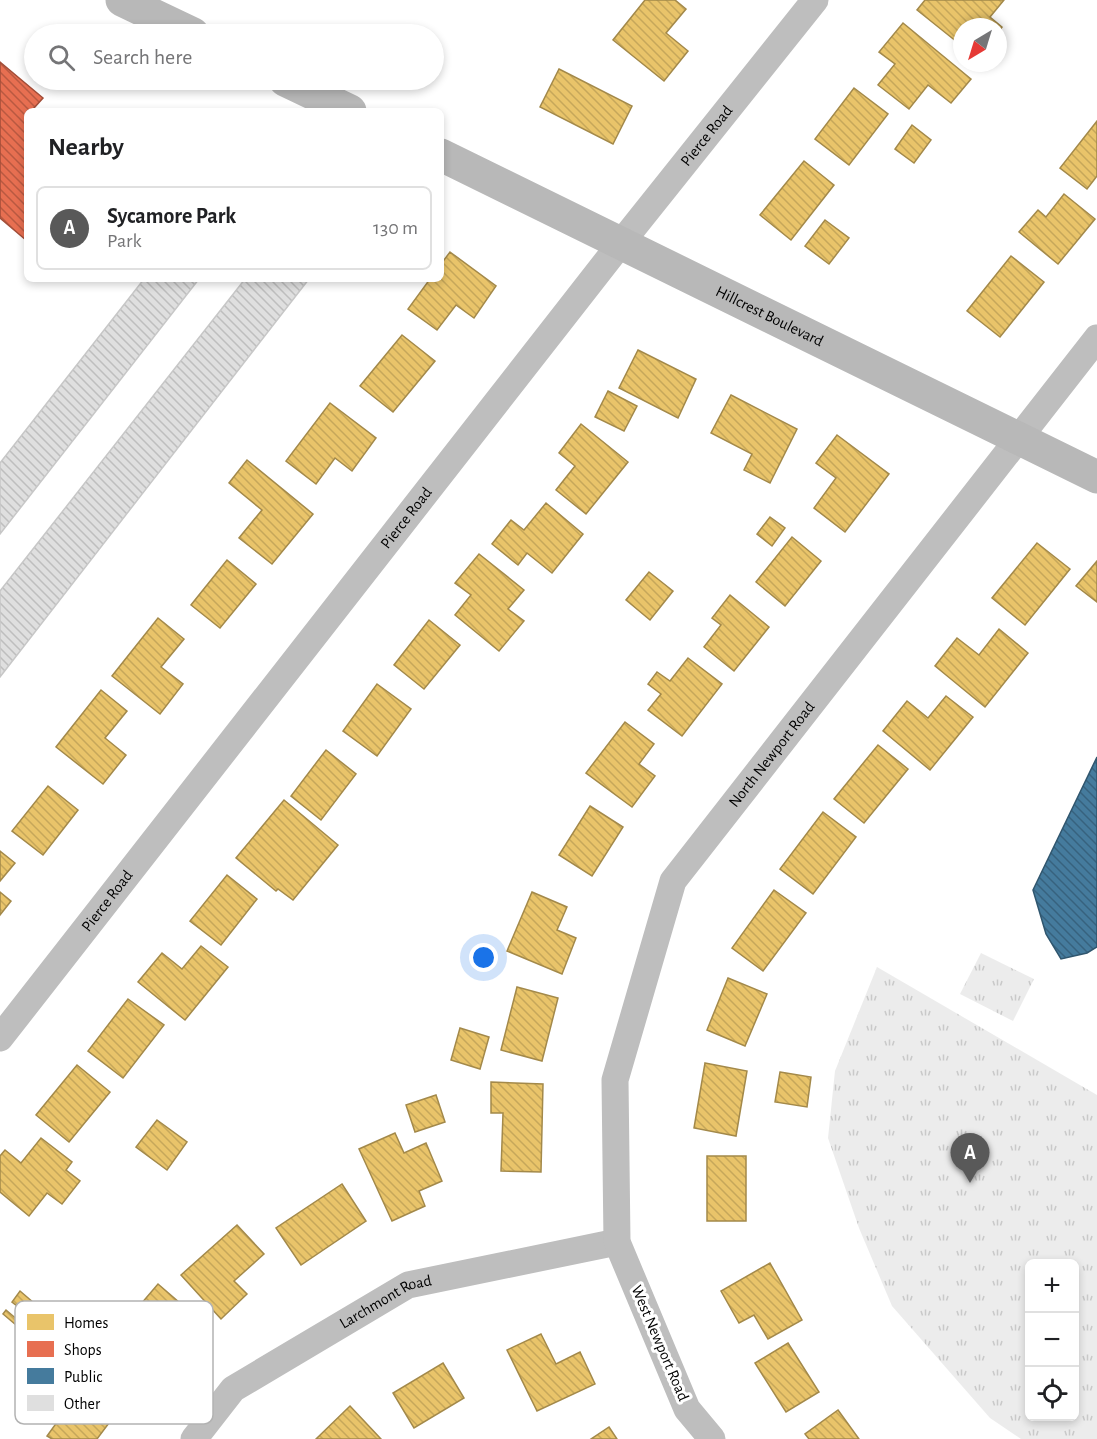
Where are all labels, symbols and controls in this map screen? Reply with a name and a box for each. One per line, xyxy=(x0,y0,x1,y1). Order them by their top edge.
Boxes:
north arrow xyxy=(953,18,1007,72)
search box xyxy=(24,24,444,90)
icon: search xyxy=(45,41,78,74)
text: Search here xyxy=(93,46,192,68)
street label: Pierce Road xyxy=(678,102,736,169)
text: Nearby xyxy=(48,134,124,160)
text: Sycamore Park xyxy=(107,205,236,227)
text: A xyxy=(64,218,76,238)
text: 130 m xyxy=(373,218,418,238)
text: Park xyxy=(107,231,142,251)
street label: Hillcrest Boulevard xyxy=(713,283,826,349)
street label: Pierce Road xyxy=(378,484,435,551)
street label: North Newport Road xyxy=(726,699,818,810)
street label: Pierce Road xyxy=(78,867,136,934)
your location xyxy=(469,943,498,972)
pin: A xyxy=(950,1134,990,1183)
map controls xyxy=(1025,1259,1079,1421)
button: + xyxy=(1025,1259,1079,1313)
street label: Larchmont Road xyxy=(337,1272,433,1332)
street label: West Newport Road xyxy=(628,1283,692,1403)
legend xyxy=(15,1301,213,1424)
button: − xyxy=(1025,1313,1079,1367)
text: Homes xyxy=(64,1315,108,1331)
text: Shops xyxy=(64,1342,102,1358)
button: locate xyxy=(1025,1367,1079,1421)
text: Public xyxy=(64,1369,102,1385)
text: Other xyxy=(64,1396,101,1412)

